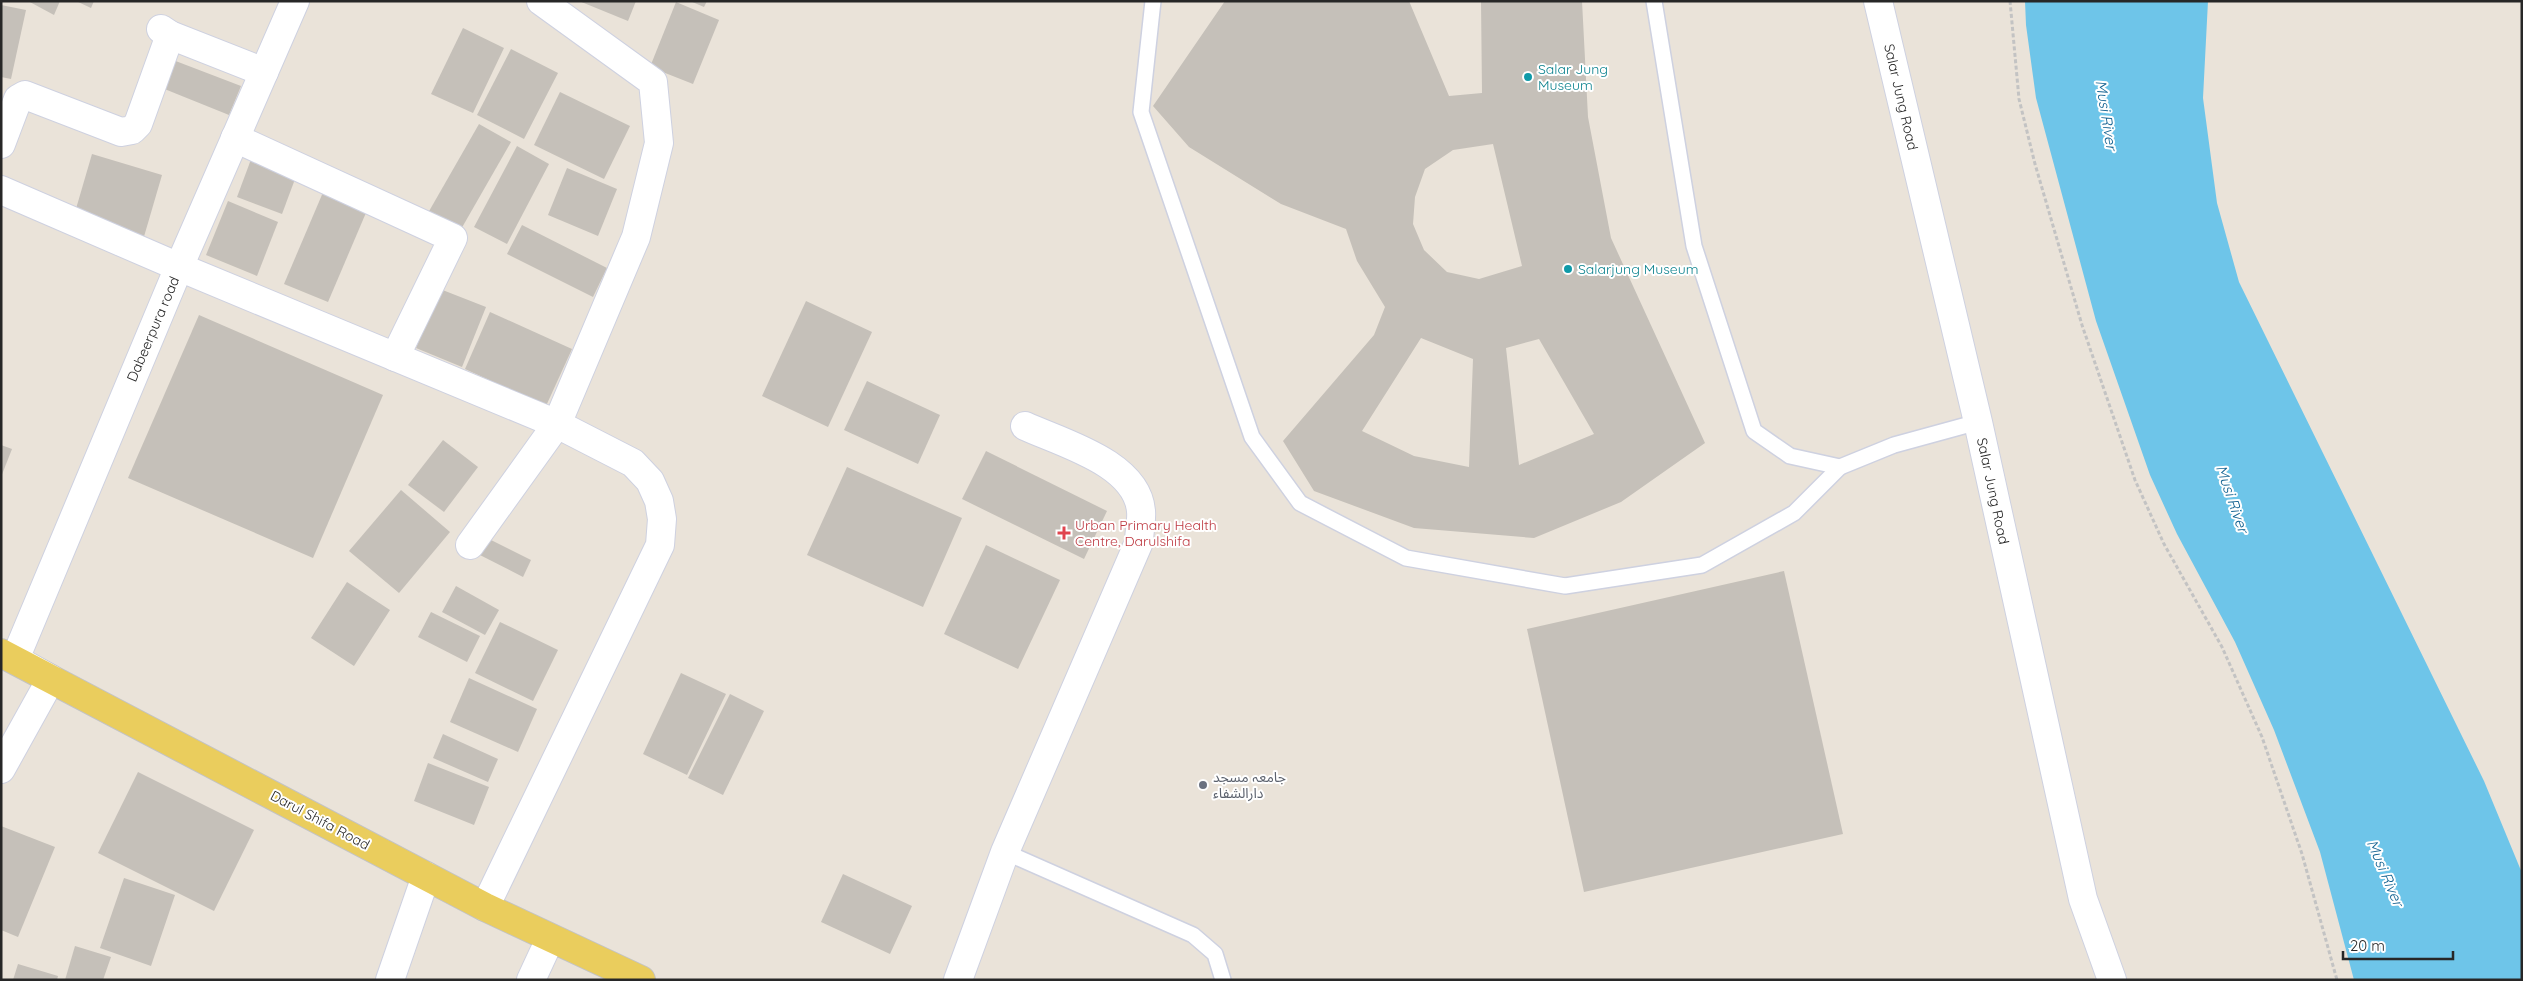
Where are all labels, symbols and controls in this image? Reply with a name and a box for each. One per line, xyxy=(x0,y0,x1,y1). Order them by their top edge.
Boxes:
street label: Salar Jung Road xyxy=(1880,42,1922,152)
place label: Salar Jung Museum xyxy=(1538,60,1608,94)
marker: Salar Jung Museum xyxy=(1522,71,1534,83)
water label: Musi River xyxy=(2092,79,2122,153)
place label: Salarjung Museum xyxy=(1578,260,1698,278)
marker: Salarjung Museum xyxy=(1562,263,1574,275)
street label: Dabeerpura road xyxy=(123,274,183,384)
street label: Salar Jung Road xyxy=(1973,436,2013,546)
water label: Musi River xyxy=(2212,462,2254,537)
place label: Urban Primary Health Centre, Darulshifa xyxy=(1075,516,1217,550)
marker: Urban Primary Health Centre, Darulshifa xyxy=(1057,526,1071,540)
place label: جامعہ مسجد دارالشفاء xyxy=(1213,768,1286,802)
marker: جامعہ مسجد دارالشفاء xyxy=(1197,779,1209,791)
street label: Darul Shifa Road xyxy=(267,786,373,854)
water label: Musi River xyxy=(2363,837,2409,911)
scale bar xyxy=(2343,928,2453,960)
text: 20 m xyxy=(2350,936,2385,955)

